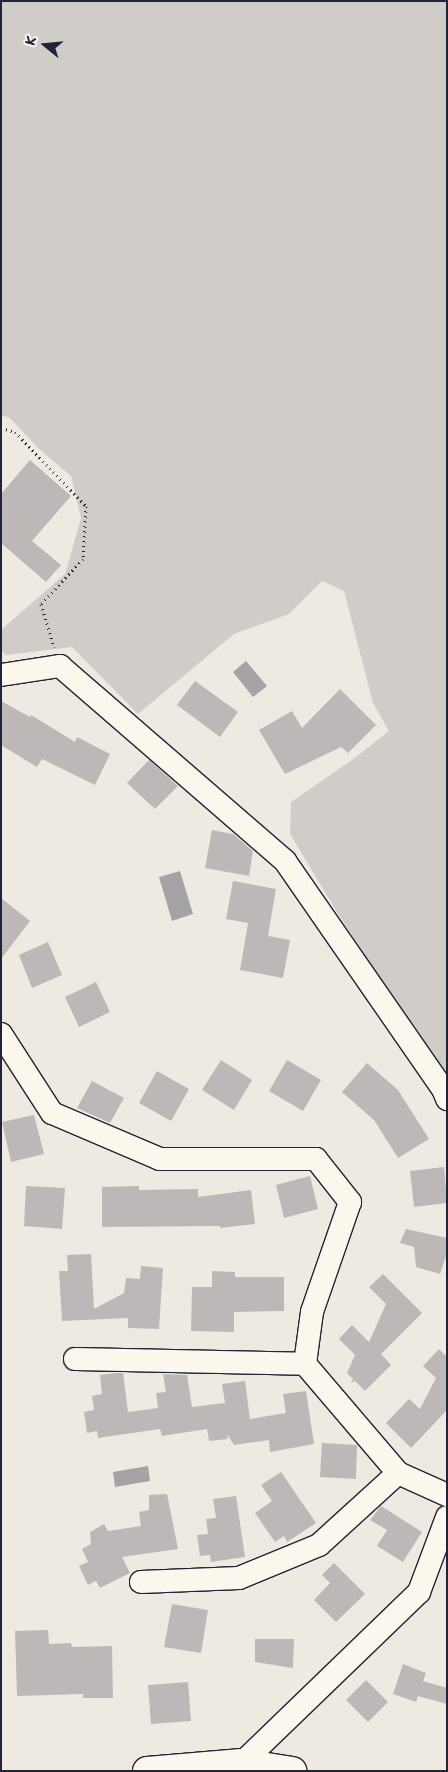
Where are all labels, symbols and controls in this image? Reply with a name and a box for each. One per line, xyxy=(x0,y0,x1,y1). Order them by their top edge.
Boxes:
north arrow xyxy=(20,20,70,70)
text: K xyxy=(20,33,41,48)

